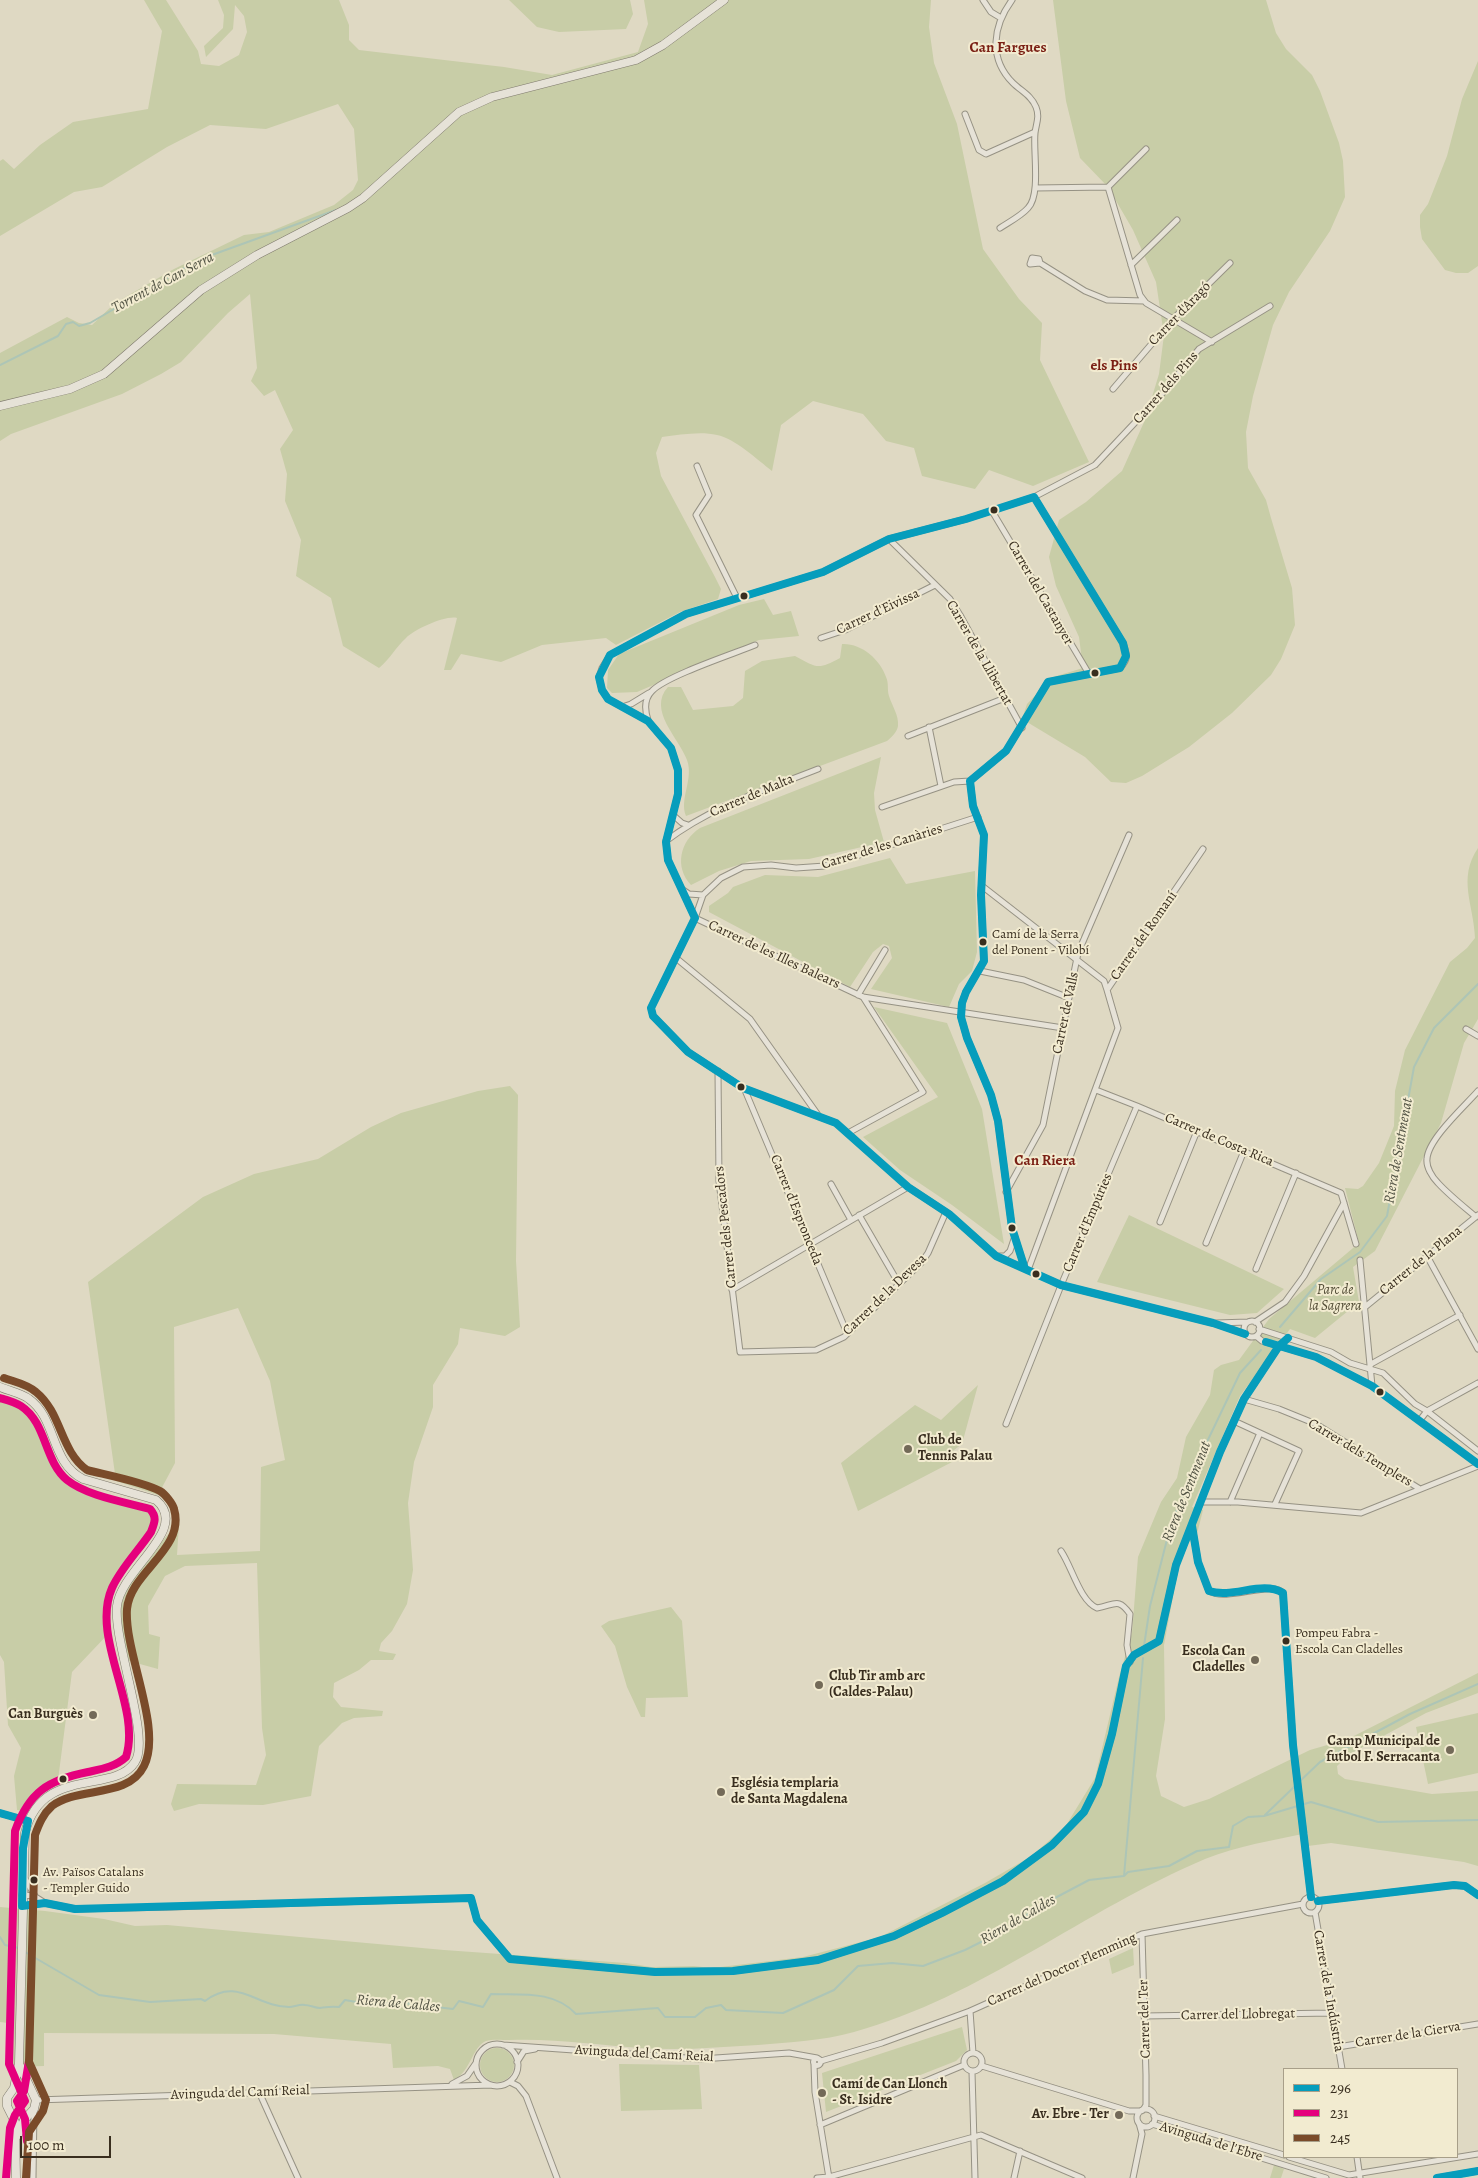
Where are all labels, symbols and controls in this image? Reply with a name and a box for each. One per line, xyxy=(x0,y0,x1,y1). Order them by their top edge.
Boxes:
district label: Can Fargues xyxy=(969,39,1047,57)
water label: Torrent de Can Serra xyxy=(109,248,217,318)
street label: Carrer d'Aragó xyxy=(1145,278,1215,350)
street label: Carrer dels Pins xyxy=(1130,348,1202,428)
district label: els Pins xyxy=(1090,357,1138,375)
unlabelled marker xyxy=(989,505,999,515)
street label: Carrer del Castanyer xyxy=(1003,538,1077,648)
street label: Carrer d'Eivissa xyxy=(834,585,922,639)
unlabelled marker xyxy=(739,591,749,601)
street label: Carrer de la Llibertat xyxy=(942,597,1016,709)
unlabelled marker xyxy=(1090,668,1100,678)
street label: Carrer de Malta xyxy=(707,771,797,821)
street label: Carrer de les Canàries xyxy=(819,821,945,873)
street label: Carrer del Romaní xyxy=(1107,888,1181,984)
street label: Carrer de les Illes Balears xyxy=(705,917,843,993)
place label: Camí de la Serra del Ponent - Vilobí xyxy=(992,927,1089,958)
marker: Camí de la Serra del Ponent - Vilobí xyxy=(978,937,988,947)
street label: Carrer de Valls xyxy=(1049,971,1083,1055)
unlabelled marker xyxy=(736,1082,746,1092)
water label: Riera de Sentmenat xyxy=(1381,1097,1417,1205)
street label: Carrer de Costa Rica xyxy=(1162,1110,1276,1170)
street label: Carrer d'Espronceda xyxy=(766,1152,826,1268)
district label: Can Riera xyxy=(1014,1152,1076,1170)
street label: Carrer dels Pescadors xyxy=(711,1165,741,1289)
street label: Carrer d'Empúries xyxy=(1060,1171,1116,1275)
unlabelled marker xyxy=(1007,1223,1017,1233)
street label: Carrer de la Plana xyxy=(1376,1223,1466,1299)
street label: Carrer de la Devesa xyxy=(840,1251,930,1339)
unlabelled marker xyxy=(1031,1269,1041,1279)
park label: Parc de la Sagrera xyxy=(1309,1283,1361,1315)
unlabelled marker xyxy=(1375,1387,1385,1397)
street label: Carrer dels Templers xyxy=(1305,1415,1415,1491)
place label: Club de Tennis Palau xyxy=(918,1433,992,1465)
water label: Riera de Sentmenat xyxy=(1159,1439,1215,1545)
marker: Club de Tennis Palau xyxy=(902,1443,914,1455)
place label: Pompeu Fabra - Escola Can Cladelles xyxy=(1295,1626,1403,1657)
marker: Pompeu Fabra - Escola Can Cladelles xyxy=(1281,1636,1291,1646)
place label: Escola Can Cladelles xyxy=(1182,1644,1245,1676)
marker: Escola Can Cladelles xyxy=(1249,1654,1261,1666)
place label: Club Tir amb arc (Caldes-Palau) xyxy=(829,1669,925,1701)
marker: Club Tir amb arc (Caldes-Palau) xyxy=(813,1679,825,1691)
place label: Can Burguès xyxy=(8,1707,83,1723)
marker: Can Burguès xyxy=(87,1709,99,1721)
place label: Camp Municipal de futbol F. Serracanta xyxy=(1326,1734,1440,1766)
marker: Camp Municipal de futbol F. Serracanta xyxy=(1444,1744,1456,1756)
unlabelled marker xyxy=(58,1774,68,1784)
place label: Església templaria de Santa Magdalena xyxy=(731,1776,848,1808)
marker: Església templaria de Santa Magdalena xyxy=(715,1786,727,1798)
place label: Av. Països Catalans - Templer Guido xyxy=(43,1865,144,1896)
marker: Av. Països Catalans - Templer Guido xyxy=(29,1875,39,1885)
water label: Riera de Caldes xyxy=(977,1891,1059,1949)
street label: Carrer del Doctor Flemming xyxy=(985,1929,1139,2011)
street label: Carrer de la Indústria xyxy=(1309,1929,1347,2053)
street label: Carrer del Ter xyxy=(1135,1979,1155,2059)
water label: Riera de Caldes xyxy=(355,1991,441,2017)
street label: Carrer del Llobregat xyxy=(1181,2006,1295,2024)
street label: Carrer de la Cierva xyxy=(1354,2018,1462,2052)
street label: Avinguda del Camí Reial xyxy=(574,2042,714,2066)
legend xyxy=(1283,2068,1458,2158)
place label: Camí de Can Llonch - St. Isidre xyxy=(832,2077,948,2110)
text: 296 xyxy=(1330,2078,1351,2098)
street label: Avinguda del Camí Reial xyxy=(170,2082,310,2104)
marker: Camí de Can Llonch - St. Isidre xyxy=(816,2087,828,2099)
text: 231 xyxy=(1330,2103,1349,2123)
place label: Av. Ebre - Ter xyxy=(1032,2107,1109,2123)
marker: Av. Ebre - Ter xyxy=(1113,2109,1125,2121)
street label: Avinguda de l'Ebre xyxy=(1158,2118,1264,2166)
scale bar xyxy=(22,2126,114,2158)
text: 245 xyxy=(1330,2128,1350,2148)
text: 100 m xyxy=(28,2135,65,2155)

